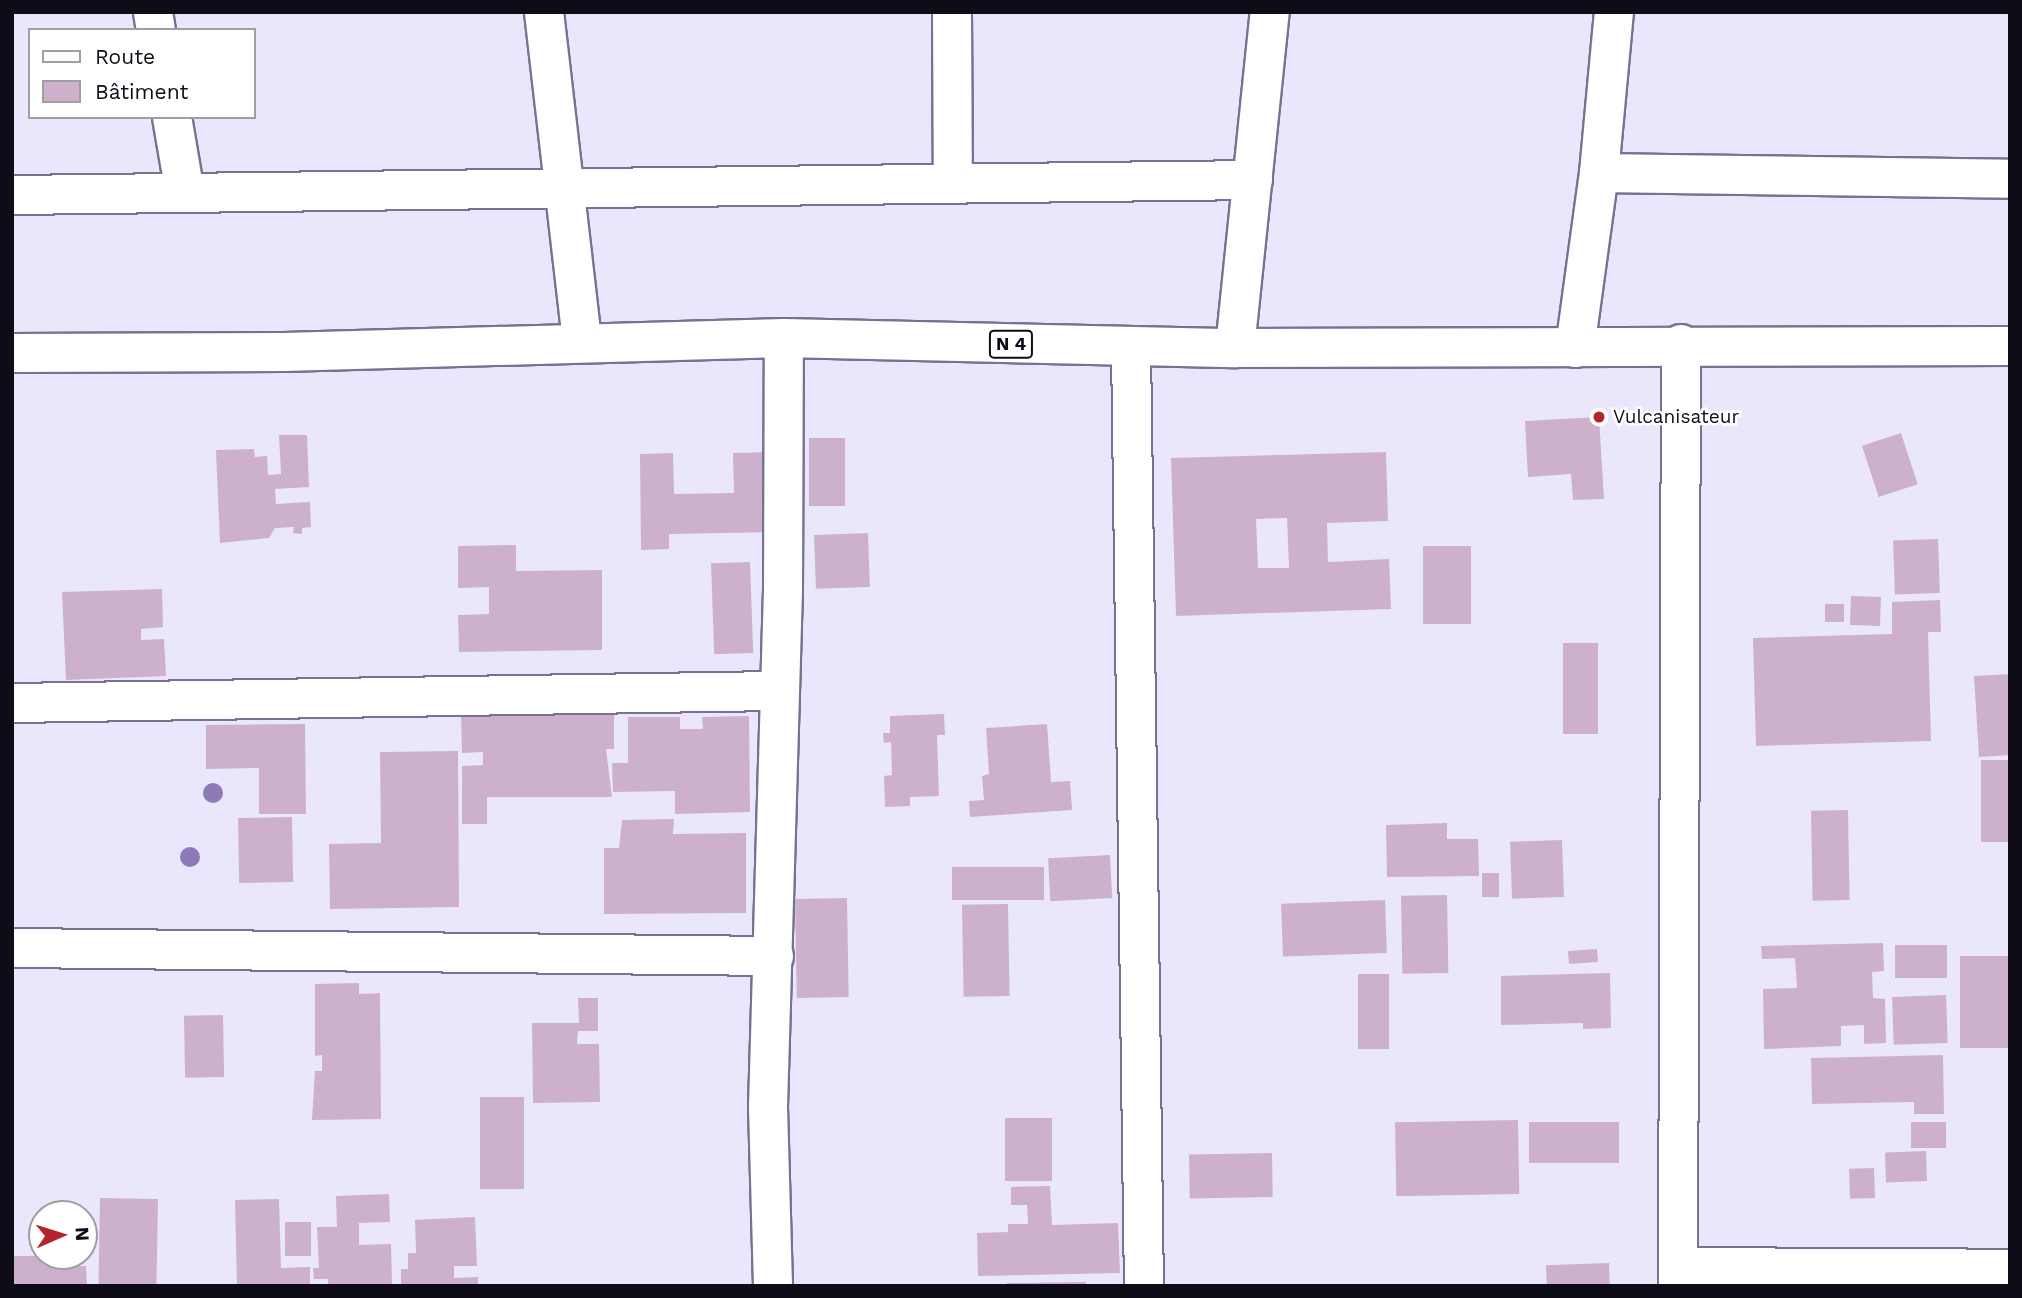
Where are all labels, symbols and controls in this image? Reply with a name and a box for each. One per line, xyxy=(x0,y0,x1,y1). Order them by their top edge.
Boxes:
legend xyxy=(28,28,256,119)
text: Route xyxy=(95,44,155,69)
text: Bâtiment xyxy=(95,79,188,104)
road number: N 4 xyxy=(988,330,1034,358)
place label: Vulcanisateur xyxy=(1613,406,1739,428)
marker: Vulcanisateur xyxy=(1591,409,1607,425)
north arrow xyxy=(28,1200,98,1270)
text: N xyxy=(71,1226,94,1242)

